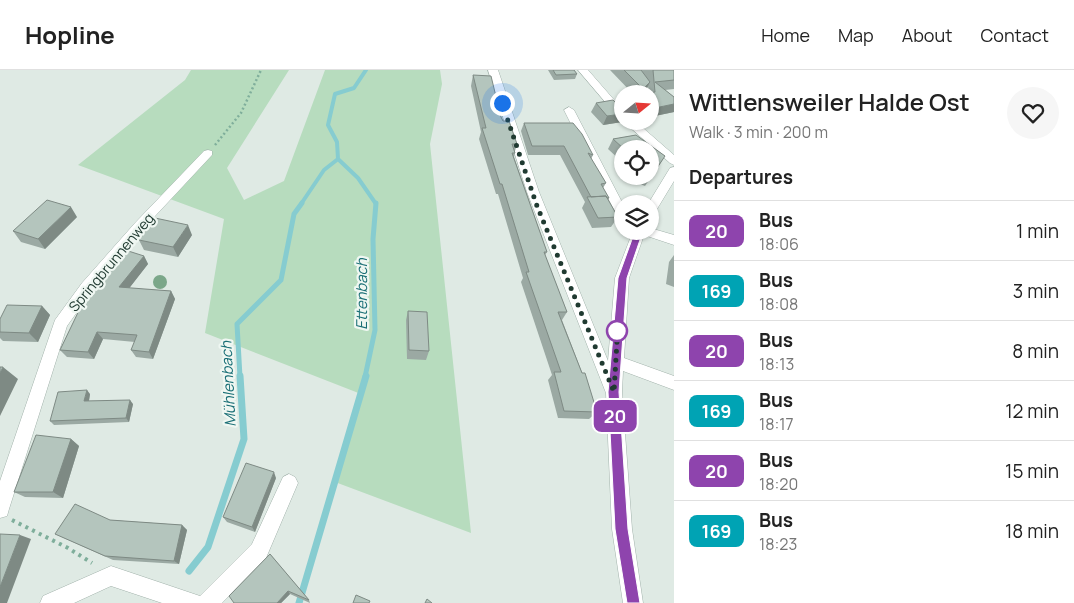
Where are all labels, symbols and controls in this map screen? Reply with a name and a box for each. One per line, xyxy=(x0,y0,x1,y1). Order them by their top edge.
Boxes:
text: Hopline xyxy=(25,18,115,51)
text: Home xyxy=(761,23,810,47)
text: Map xyxy=(838,23,874,47)
text: About xyxy=(902,23,952,47)
text: Contact xyxy=(980,23,1049,47)
north arrow xyxy=(614,85,659,130)
map controls xyxy=(614,85,659,240)
text: Wittlensweiler Halde Ost xyxy=(689,85,970,118)
button: heart xyxy=(1007,87,1059,139)
your location xyxy=(490,91,515,116)
text: Walk · 3 min · 200 m xyxy=(689,121,828,143)
button: locate xyxy=(614,140,659,185)
text: Departures xyxy=(689,164,793,190)
button: layers xyxy=(614,195,659,240)
text: Bus xyxy=(759,207,793,233)
street label: Springbrunnenweg xyxy=(64,209,158,315)
text: 1 min xyxy=(1016,218,1059,244)
text: 20 xyxy=(705,219,728,243)
text: 18:06 xyxy=(759,233,799,255)
water label: Ettenbach xyxy=(351,257,372,330)
text: Bus xyxy=(759,267,793,293)
text: 3 min xyxy=(1013,278,1059,304)
text: 169 xyxy=(702,279,731,303)
text: 18:08 xyxy=(759,293,798,315)
unlabelled marker xyxy=(606,320,628,342)
text: Bus xyxy=(759,327,793,353)
text: 8 min xyxy=(1012,338,1059,364)
text: 20 xyxy=(705,339,728,363)
water label: Mühlenbach xyxy=(215,340,241,427)
text: 18:13 xyxy=(759,353,794,375)
text: Bus xyxy=(759,387,793,413)
text: 12 min xyxy=(1005,398,1059,424)
text: 169 xyxy=(702,399,731,423)
line badge: 20 xyxy=(592,400,638,432)
text: 20 xyxy=(604,404,626,428)
text: 18:17 xyxy=(759,413,794,435)
text: Bus xyxy=(759,447,793,473)
text: 15 min xyxy=(1005,458,1059,484)
text: 20 xyxy=(705,459,728,483)
text: 18:20 xyxy=(759,473,798,495)
text: Bus xyxy=(759,507,793,533)
text: 18 min xyxy=(1005,518,1059,544)
text: 169 xyxy=(702,519,731,543)
text: 18:23 xyxy=(759,533,797,555)

